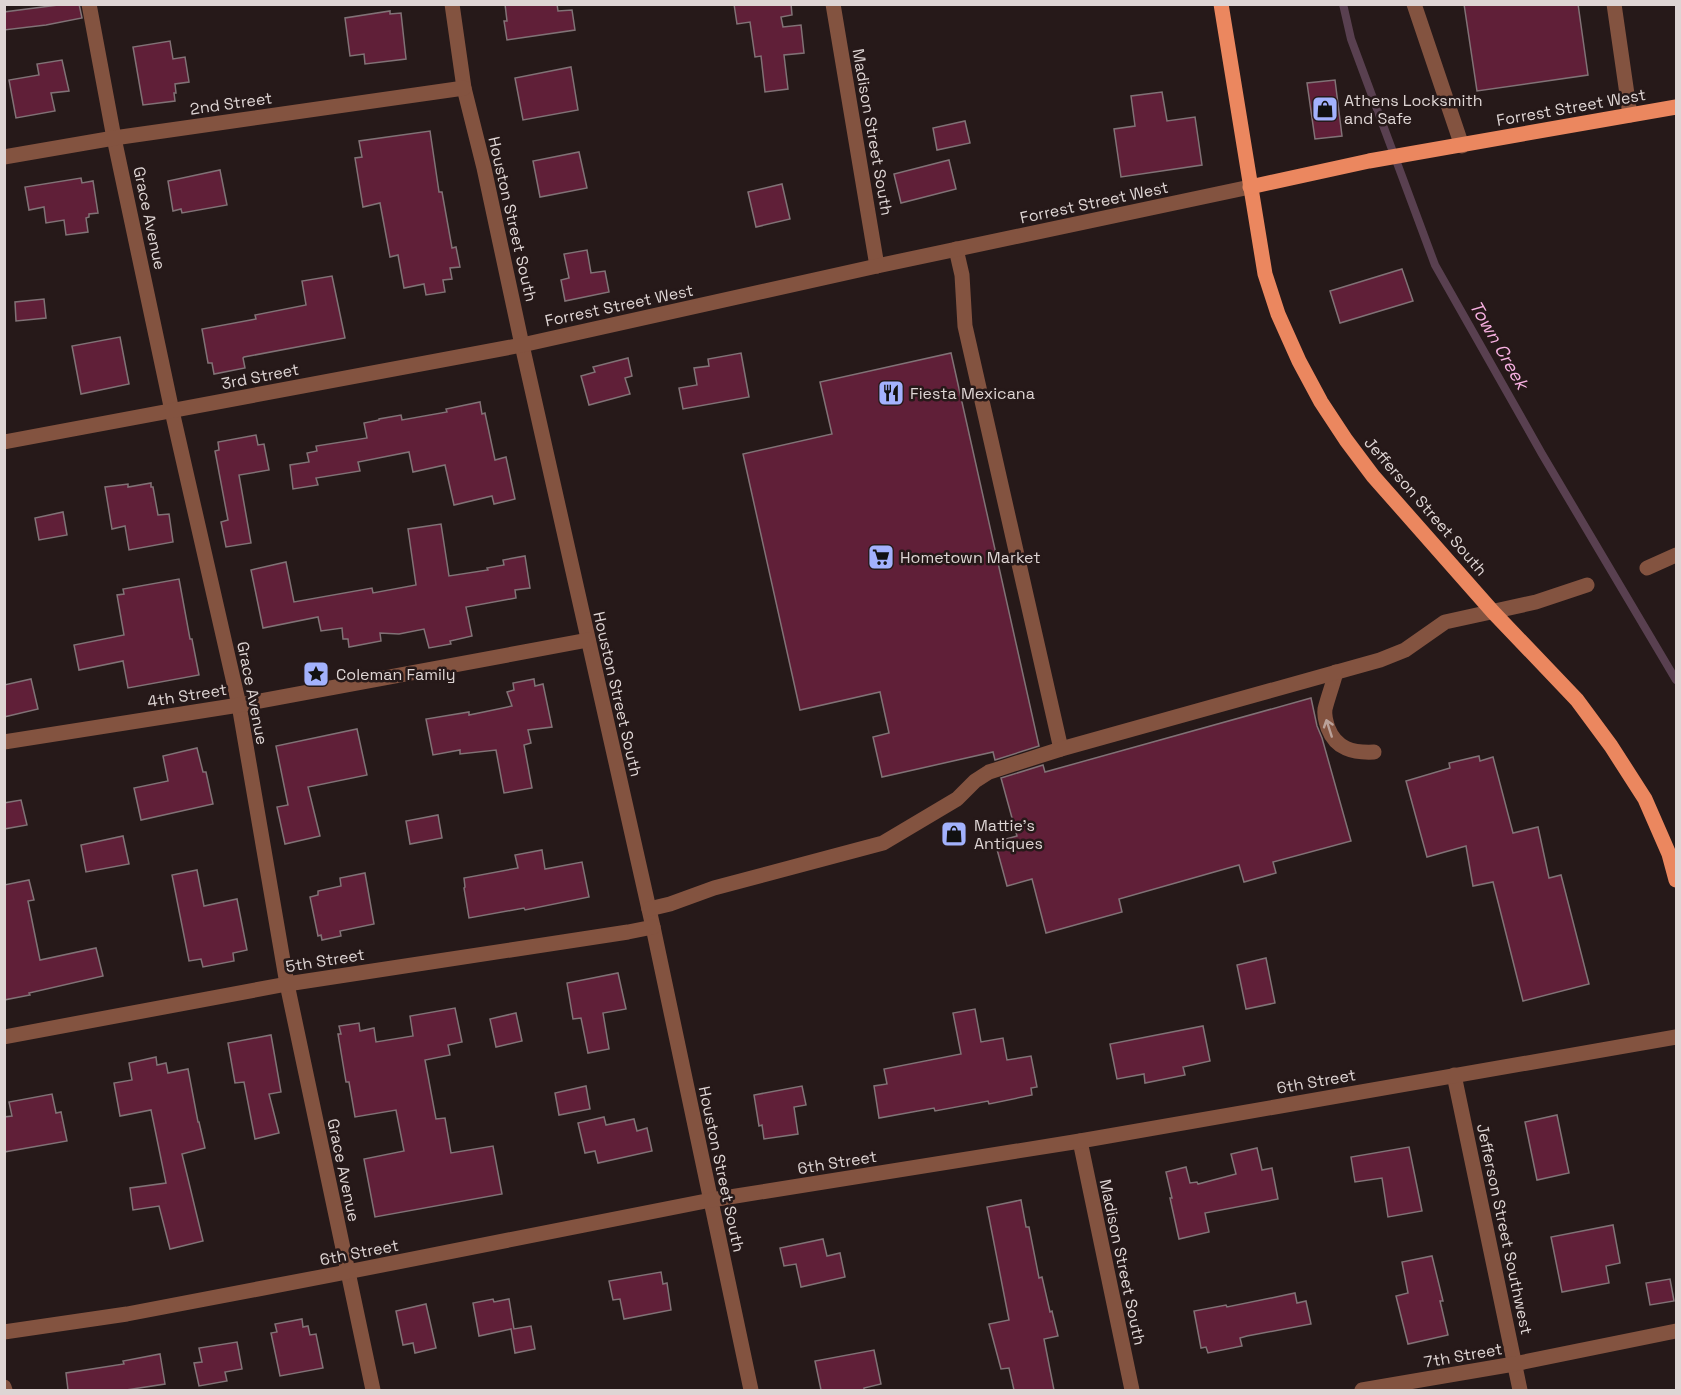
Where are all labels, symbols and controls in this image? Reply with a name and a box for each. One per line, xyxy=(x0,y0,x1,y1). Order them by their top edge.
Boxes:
street label: Madison Street South xyxy=(847,47,898,217)
street label: Forrest Street West xyxy=(1495,84,1647,131)
street label: 2nd Street xyxy=(189,87,274,120)
place label: Athens Locksmith and Safe xyxy=(1344,90,1483,129)
shop icon: Athens Locksmith and Safe xyxy=(1310,94,1340,124)
street label: Houston Street South xyxy=(483,134,542,304)
street label: Grace Avenue xyxy=(128,165,171,272)
street label: Forrest Street West xyxy=(1018,177,1170,228)
street label: Forrest Street West xyxy=(543,280,695,331)
water label: Town Creek xyxy=(1465,296,1535,395)
street label: 3rd Street xyxy=(219,359,301,394)
restaurant icon: Fiesta Mexicana xyxy=(876,378,906,408)
place label: Fiesta Mexicana xyxy=(910,383,1035,404)
street label: Jefferson Street South xyxy=(1360,433,1492,580)
supermarket icon: Hometown Market xyxy=(866,542,896,572)
place label: Hometown Market xyxy=(900,547,1041,568)
street label: Houston Street South xyxy=(588,609,647,779)
street label: Grace Avenue xyxy=(232,640,273,747)
place icon: Coleman Family xyxy=(301,659,331,689)
place label: Coleman Family xyxy=(336,664,456,685)
street label: 4th Street xyxy=(146,679,228,712)
one-way arrow xyxy=(1323,718,1334,737)
place label: Mattie's Antiques xyxy=(974,815,1043,854)
shop icon: Mattie's Antiques xyxy=(939,819,969,849)
street label: 5th Street xyxy=(284,944,366,977)
street label: 6th Street xyxy=(1275,1064,1357,1099)
street label: Houston Street South xyxy=(694,1084,749,1254)
street label: Grace Avenue xyxy=(322,1117,365,1224)
street label: Jefferson Street Southwest xyxy=(1472,1122,1537,1336)
street label: 6th Street xyxy=(796,1146,878,1179)
street label: Madison Street South xyxy=(1095,1177,1150,1347)
street label: 6th Street xyxy=(318,1235,400,1270)
street label: 7th Street xyxy=(1422,1338,1504,1373)

